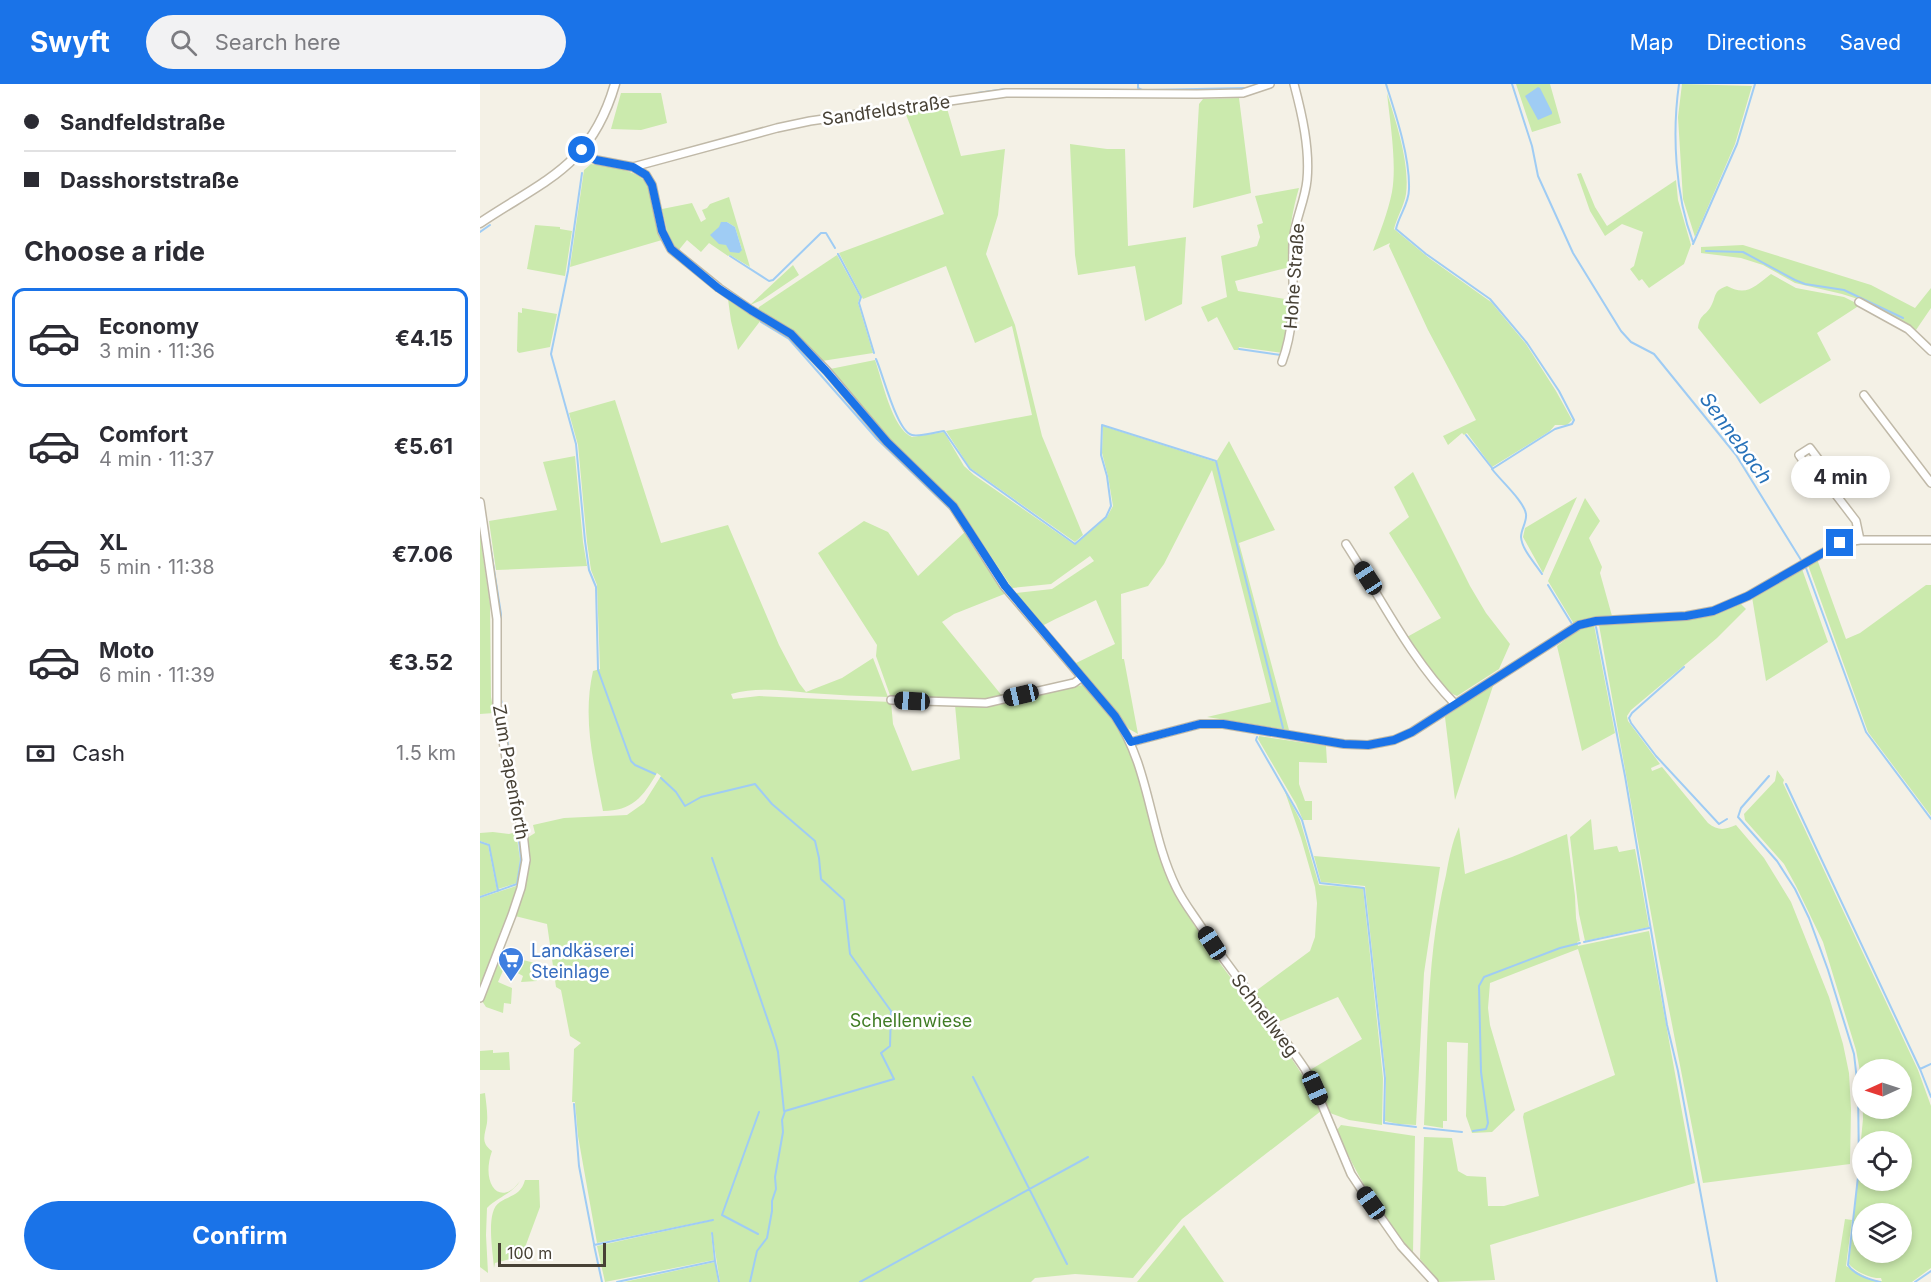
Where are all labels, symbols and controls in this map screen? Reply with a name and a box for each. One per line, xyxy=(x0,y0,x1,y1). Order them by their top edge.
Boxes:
search box xyxy=(146,15,566,69)
text: Swyft xyxy=(30,25,110,59)
icon: search xyxy=(167,26,200,59)
text: Search here xyxy=(215,29,340,55)
text: Map xyxy=(1630,30,1673,55)
text: Directions xyxy=(1706,30,1807,55)
text: Saved xyxy=(1840,30,1901,55)
street label: Sandfeldstraße xyxy=(821,91,951,129)
text: Sandfeldstraße xyxy=(60,109,225,135)
route start xyxy=(568,136,595,163)
text: Dasshorststraße xyxy=(60,167,239,193)
street label: Hohe Straße xyxy=(1280,222,1308,330)
text: Choose a ride xyxy=(24,235,205,268)
icon: car xyxy=(27,311,81,365)
text: Economy xyxy=(99,313,199,339)
text: €4.15 xyxy=(395,325,453,351)
text: 3 min · 11:36 xyxy=(99,339,215,363)
water label: Sennebach xyxy=(1695,388,1777,488)
icon: car xyxy=(27,419,81,473)
text: Comfort xyxy=(99,421,188,447)
text: €5.61 xyxy=(394,433,453,459)
text: 4 min · 11:37 xyxy=(99,447,214,471)
callout: 4 min xyxy=(1790,456,1890,498)
text: 4 min xyxy=(1813,465,1868,489)
icon: car xyxy=(27,527,81,581)
text: XL xyxy=(99,529,128,555)
route end xyxy=(1826,529,1853,556)
text: €7.06 xyxy=(392,541,453,567)
text: 5 min · 11:38 xyxy=(99,555,215,579)
car xyxy=(1351,558,1385,598)
icon: car xyxy=(27,635,81,689)
text: Moto xyxy=(99,637,154,663)
text: €3.52 xyxy=(389,649,453,675)
text: 6 min · 11:39 xyxy=(99,663,215,687)
car xyxy=(1001,682,1041,708)
car xyxy=(894,691,930,711)
street label: Zum Papenforth xyxy=(489,703,533,841)
icon: cash xyxy=(24,737,57,770)
text: Cash xyxy=(72,740,125,766)
text: 1.5 km xyxy=(396,741,456,765)
car xyxy=(1195,923,1229,963)
place label: Landkäserei Steinlage xyxy=(531,940,634,982)
supermarket icon: Landkäserei Steinlage xyxy=(496,945,526,983)
street label: Schnellweg xyxy=(1227,969,1303,1061)
park label: Schellenwiese xyxy=(850,1010,972,1031)
north arrow xyxy=(1852,1059,1912,1119)
map controls xyxy=(1852,1059,1912,1263)
car xyxy=(1299,1068,1331,1108)
button: locate xyxy=(1852,1131,1912,1191)
car xyxy=(1353,1183,1389,1223)
button: Confirm xyxy=(24,1201,456,1270)
button: layers xyxy=(1852,1203,1912,1263)
scale bar xyxy=(498,1240,606,1268)
text: 100 m xyxy=(507,1243,552,1263)

